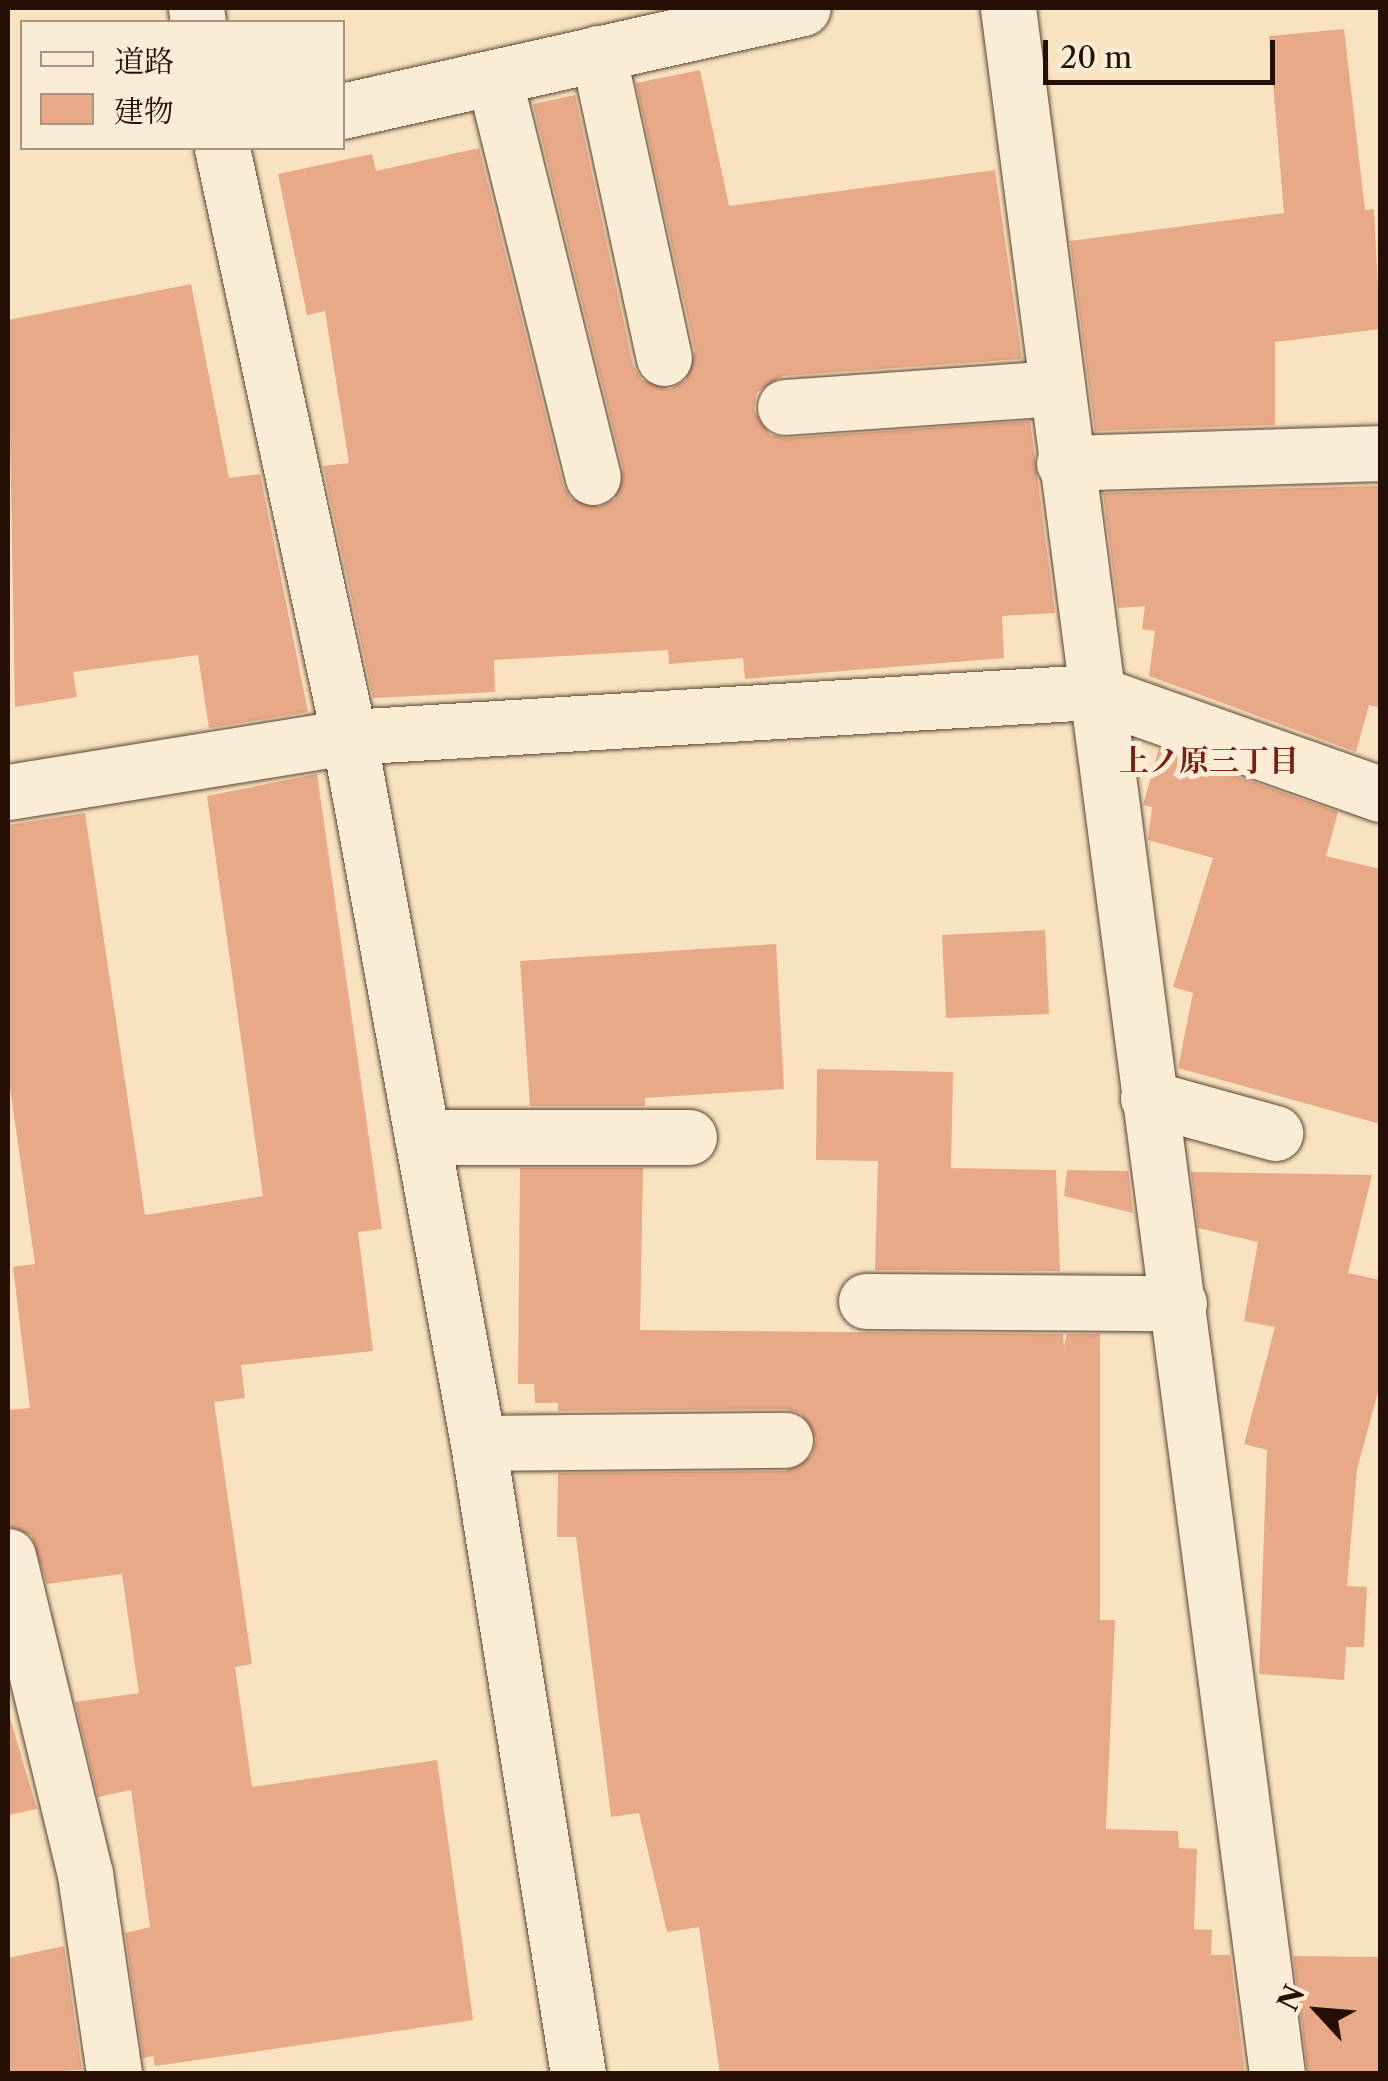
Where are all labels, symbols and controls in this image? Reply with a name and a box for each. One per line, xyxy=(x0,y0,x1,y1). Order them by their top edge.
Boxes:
legend xyxy=(20,20,345,150)
scale bar xyxy=(1048,20,1280,82)
text: 20 m xyxy=(1060,39,1132,76)
text: 道路 xyxy=(114,43,174,80)
text: 建物 xyxy=(114,93,174,130)
district label: 上ノ原三丁目 xyxy=(1119,743,1299,779)
north arrow xyxy=(1268,1961,1368,2061)
text: N xyxy=(1270,1979,1312,2016)

